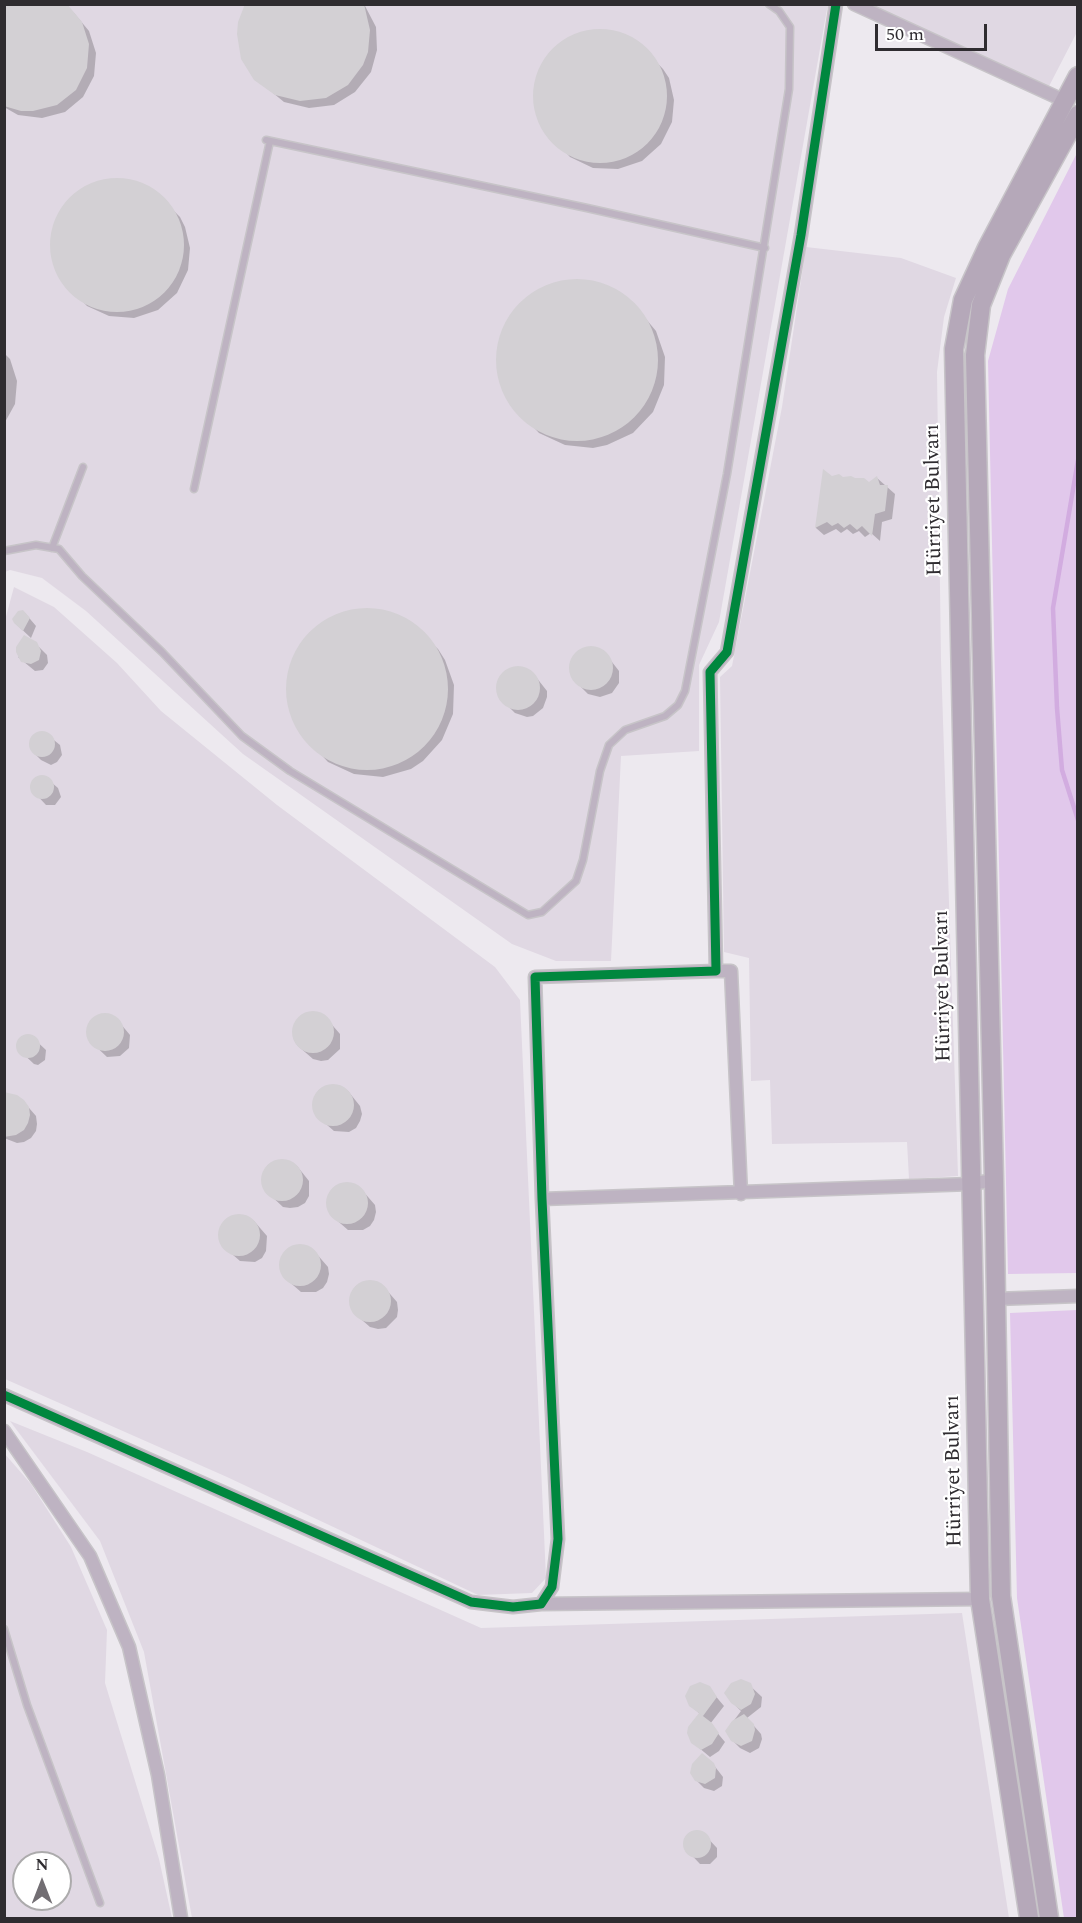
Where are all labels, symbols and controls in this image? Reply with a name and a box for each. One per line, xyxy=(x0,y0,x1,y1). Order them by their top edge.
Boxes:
scale bar xyxy=(878,12,990,50)
text: 50 m xyxy=(886,21,924,48)
street label: Hürriyet Bulvarı xyxy=(921,424,949,576)
street label: Hürriyet Bulvarı xyxy=(930,910,958,1062)
street label: Hürriyet Bulvarı xyxy=(941,1395,969,1547)
north arrow xyxy=(12,1851,72,1911)
text: N xyxy=(35,1853,49,1877)

